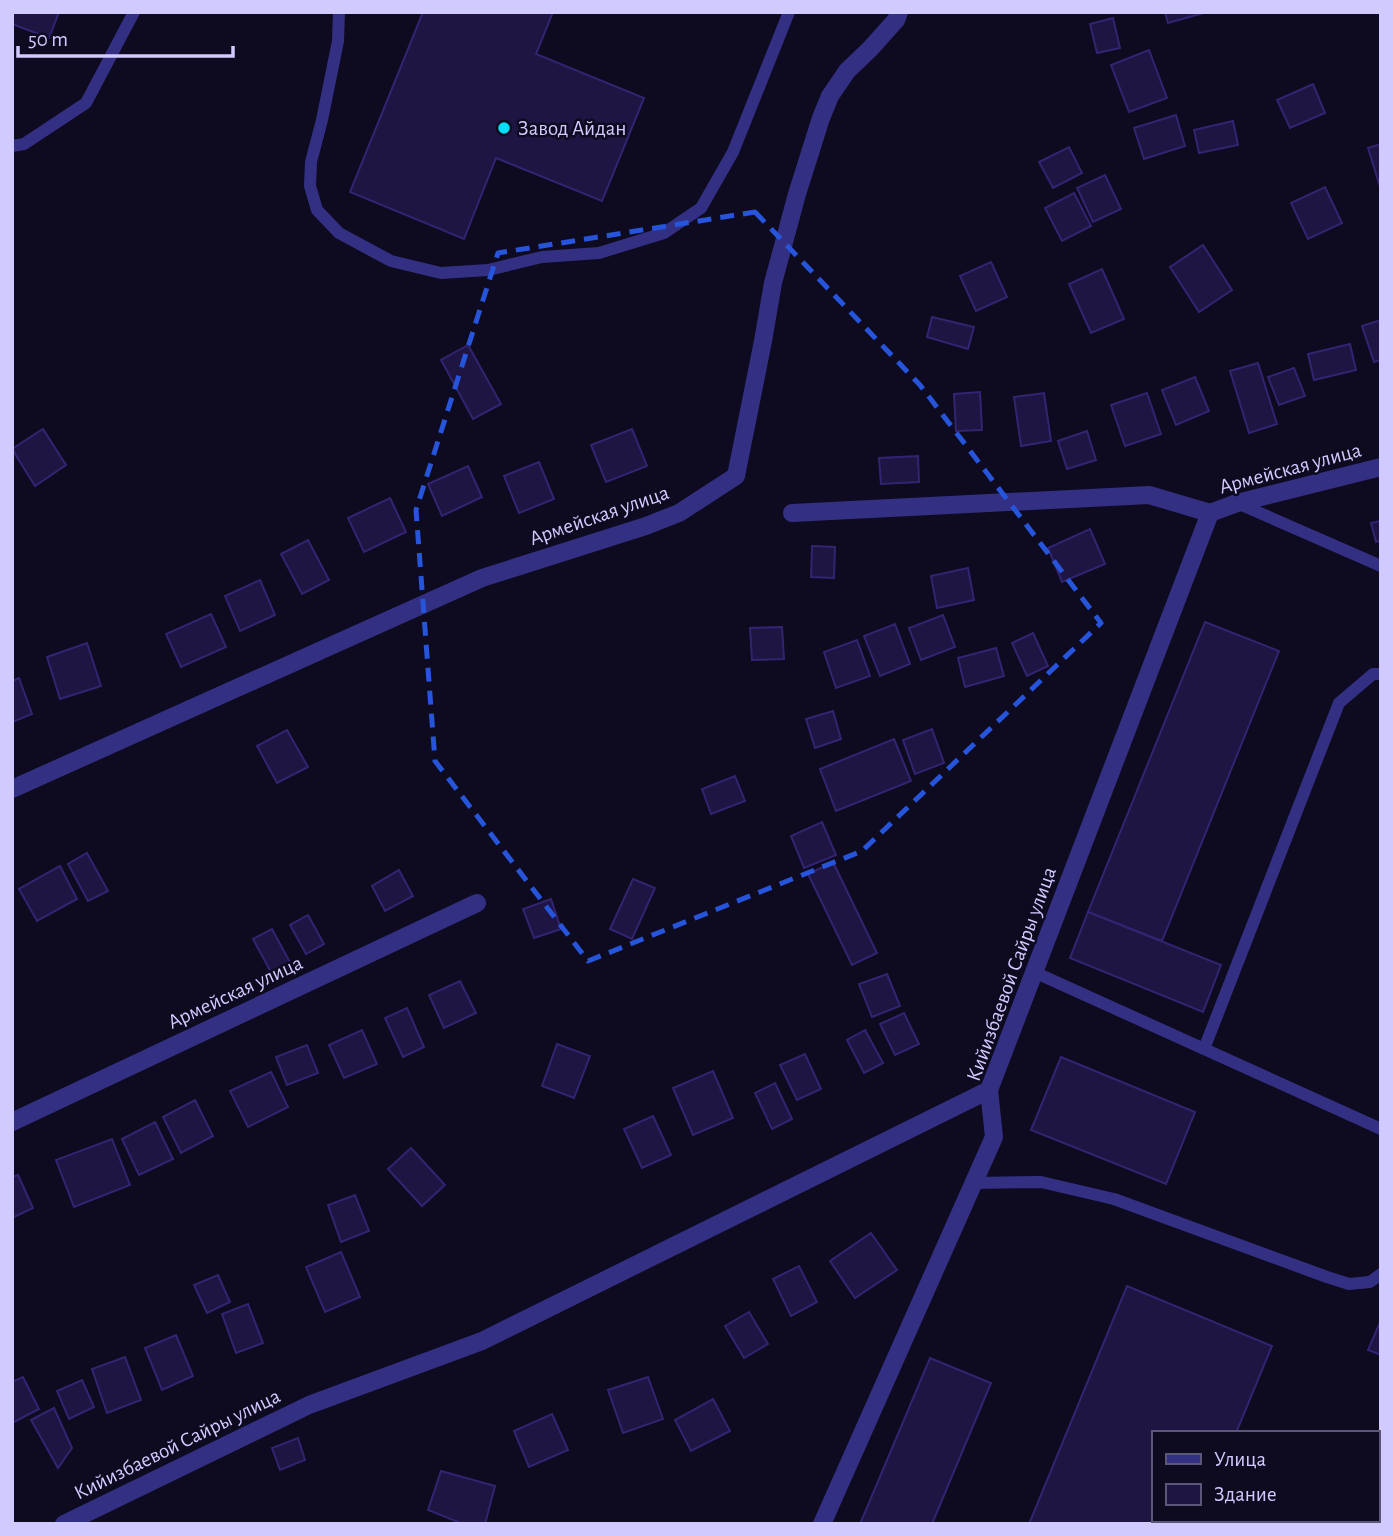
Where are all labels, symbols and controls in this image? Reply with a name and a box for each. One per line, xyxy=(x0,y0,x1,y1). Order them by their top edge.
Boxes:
scale bar xyxy=(18,14,233,58)
text: 50 m xyxy=(28,29,68,50)
place label: Завод Айдан xyxy=(518,118,626,139)
marker: Завод Айдан xyxy=(496,120,512,136)
street label: Армейская улица xyxy=(1217,439,1364,498)
street label: Армейская улица xyxy=(527,482,672,549)
street label: Кийизбаевой Сайры улица xyxy=(963,864,1060,1084)
street label: Армейская улица xyxy=(165,952,306,1033)
street label: Кийизбаевой Сайры улица xyxy=(71,1385,284,1504)
legend xyxy=(1152,1431,1379,1522)
text: Улица xyxy=(1214,1449,1267,1470)
text: Здание xyxy=(1214,1484,1277,1505)

